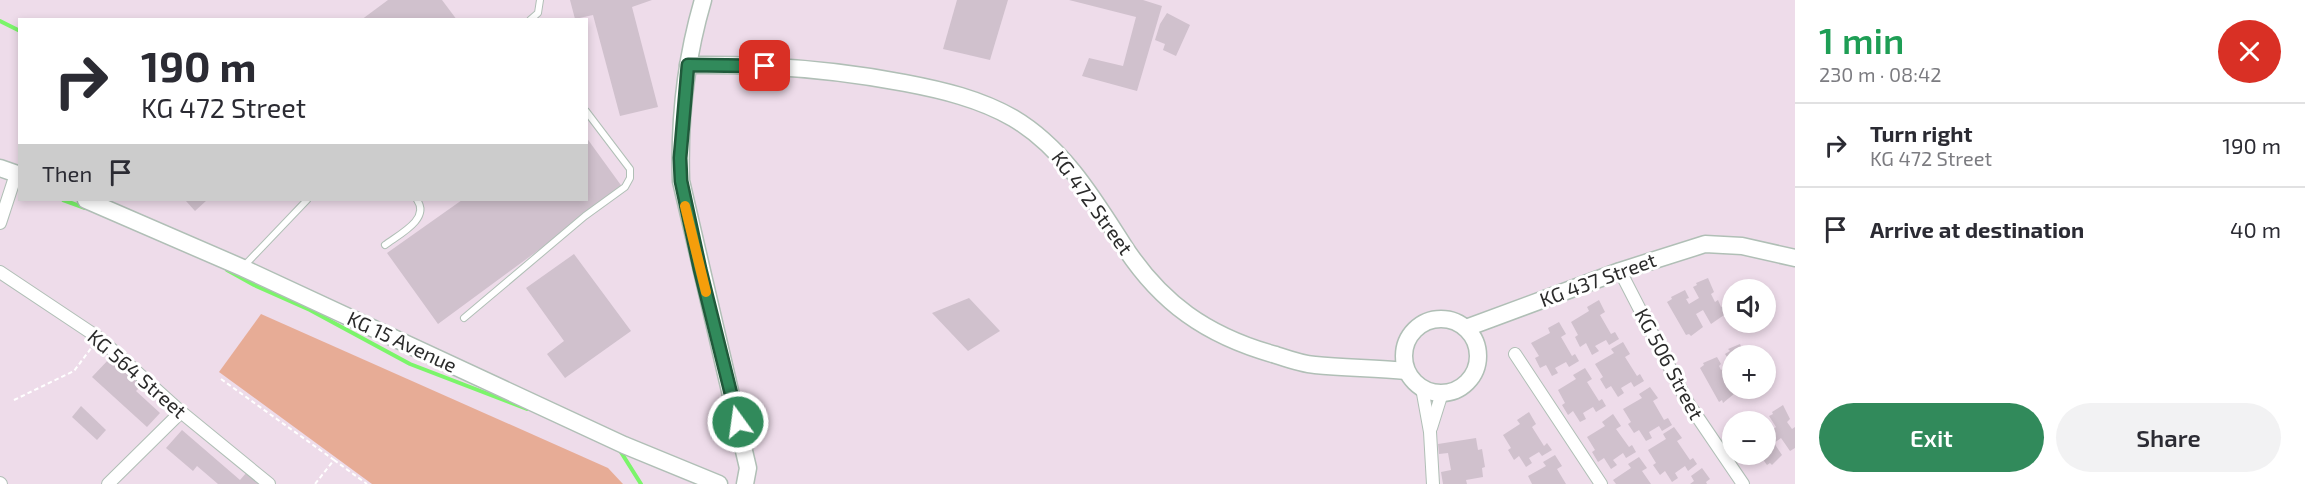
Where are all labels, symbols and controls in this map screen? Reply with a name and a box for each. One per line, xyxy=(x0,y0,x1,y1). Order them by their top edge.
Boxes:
text: 1 min xyxy=(1819,18,1904,61)
button: close xyxy=(2218,20,2281,83)
text: 190 m xyxy=(141,40,257,90)
pin xyxy=(739,40,790,91)
icon: right xyxy=(42,42,120,120)
icon: arrive xyxy=(748,49,781,82)
text: 230 m · 08:42 xyxy=(1819,62,1942,86)
text: KG 472 Street xyxy=(141,91,306,123)
text: Turn right xyxy=(1870,120,1972,146)
icon: right xyxy=(1819,129,1852,162)
text: 190 m xyxy=(2222,132,2281,158)
street label: KG 472 Street xyxy=(1047,146,1139,259)
text: KG 472 Street xyxy=(1870,146,1992,170)
icon: arrive xyxy=(104,156,137,189)
text: Then xyxy=(42,160,92,186)
icon: arrive xyxy=(1819,213,1852,246)
text: Arrive at destination xyxy=(1870,216,2084,242)
text: 40 m xyxy=(2230,216,2281,242)
street label: KG 437 Street xyxy=(1536,247,1659,311)
map controls xyxy=(1722,279,1776,465)
button: sound xyxy=(1722,279,1776,333)
street label: KG 506 Street xyxy=(1630,304,1709,424)
street label: KG 15 Avenue xyxy=(344,305,461,377)
street label: KG 564 Street xyxy=(83,324,192,423)
button: + xyxy=(1722,345,1776,399)
position arrow xyxy=(706,390,770,454)
button: Exit xyxy=(1819,403,2044,472)
button: Share xyxy=(2056,403,2281,472)
button: − xyxy=(1722,411,1776,465)

